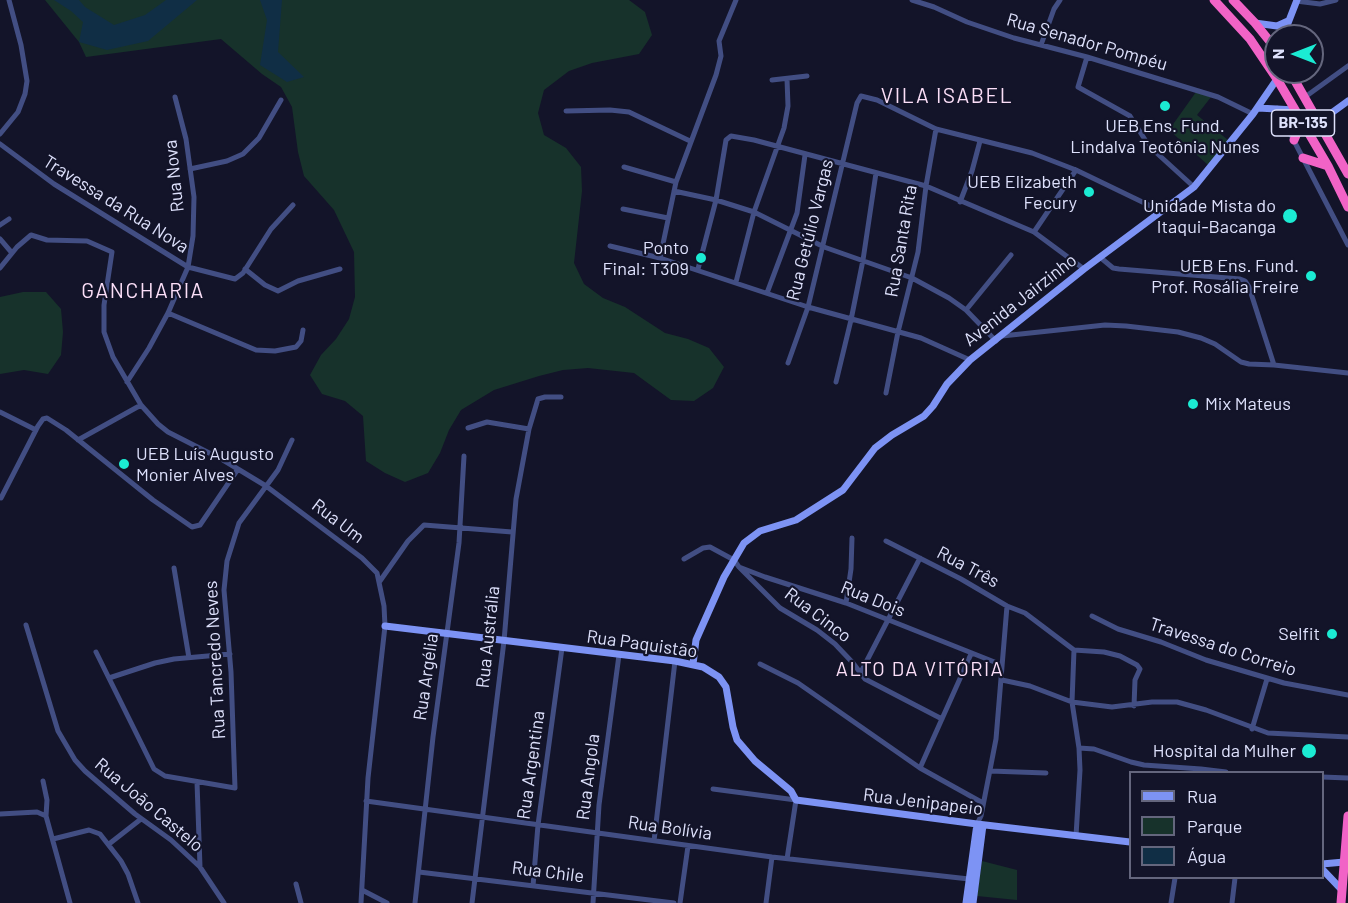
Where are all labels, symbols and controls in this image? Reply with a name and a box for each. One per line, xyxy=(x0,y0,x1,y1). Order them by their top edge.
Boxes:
street label: Rua Senador Pompéu xyxy=(1004,9,1170,75)
north arrow xyxy=(1264,24,1324,84)
text: N xyxy=(1268,49,1287,59)
district label: VILA ISABEL xyxy=(881,83,1013,109)
marker: UEB Ens. Fund. Lindalva Teotônia Nunes xyxy=(1158,99,1172,113)
road number: BR-135 xyxy=(1272,110,1334,136)
place label: UEB Ens. Fund. Lindalva Teotônia Nunes xyxy=(1070,115,1260,158)
street label: Rua Nova xyxy=(159,139,189,213)
street label: Travessa da Rua Nova xyxy=(39,150,193,258)
street label: Rua Getúlio Vargas xyxy=(782,157,838,303)
place label: UEB Elizabeth Fecury xyxy=(967,171,1077,213)
street label: Rua Santa Rita xyxy=(881,183,921,299)
marker: UEB Elizabeth Fecury xyxy=(1082,185,1096,199)
place label: Unidade Mista do Itaqui-Bacanga xyxy=(1143,195,1276,238)
marker: Unidade Mista do Itaqui-Bacanga xyxy=(1281,207,1299,225)
place label: Ponto Final: T309 xyxy=(602,237,689,280)
street label: Avenida Jairzinho xyxy=(959,249,1081,351)
marker: Ponto Final: T309 xyxy=(694,251,708,265)
place label: UEB Ens. Fund. Prof. Rosália Freire xyxy=(1151,255,1299,298)
marker: UEB Ens. Fund. Prof. Rosália Freire xyxy=(1304,269,1318,283)
district label: GANCHARIA xyxy=(81,278,205,304)
place label: Mix Mateus xyxy=(1205,393,1291,415)
marker: Mix Mateus xyxy=(1186,397,1200,411)
place label: UEB Luís Augusto Monier Alves xyxy=(136,443,274,486)
marker: UEB Luís Augusto Monier Alves xyxy=(117,457,131,471)
street label: Rua Um xyxy=(308,494,368,548)
street label: Rua Três xyxy=(933,542,1003,592)
street label: Rua Dois xyxy=(838,576,908,622)
street label: Rua Tancredo Neves xyxy=(200,580,230,740)
street label: Rua Cinco xyxy=(780,583,856,647)
street label: Rua Austrália xyxy=(472,585,504,689)
street label: Travessa do Correio xyxy=(1147,613,1299,681)
place label: Selfit xyxy=(1278,623,1320,645)
street label: Rua Paquistão xyxy=(585,626,699,662)
marker: Selfit xyxy=(1325,627,1339,641)
street label: Rua Argélia xyxy=(409,632,443,722)
district label: ALTO DA VITÓRIA xyxy=(836,657,1004,681)
street label: Rua Argentina xyxy=(513,709,549,821)
street label: Rua Angola xyxy=(572,733,604,821)
place label: Hospital da Mulher xyxy=(1153,740,1296,762)
marker: Hospital da Mulher xyxy=(1300,742,1318,760)
street label: Rua João Castelo xyxy=(91,753,207,857)
legend xyxy=(1129,771,1324,879)
street label: Rua Jenipapeio xyxy=(862,784,984,820)
text: Rua xyxy=(1187,785,1217,807)
street label: Rua Bolívia xyxy=(626,811,714,845)
text: Parque xyxy=(1187,815,1242,837)
text: Água xyxy=(1187,845,1226,867)
street label: Rua Chile xyxy=(511,857,585,887)

